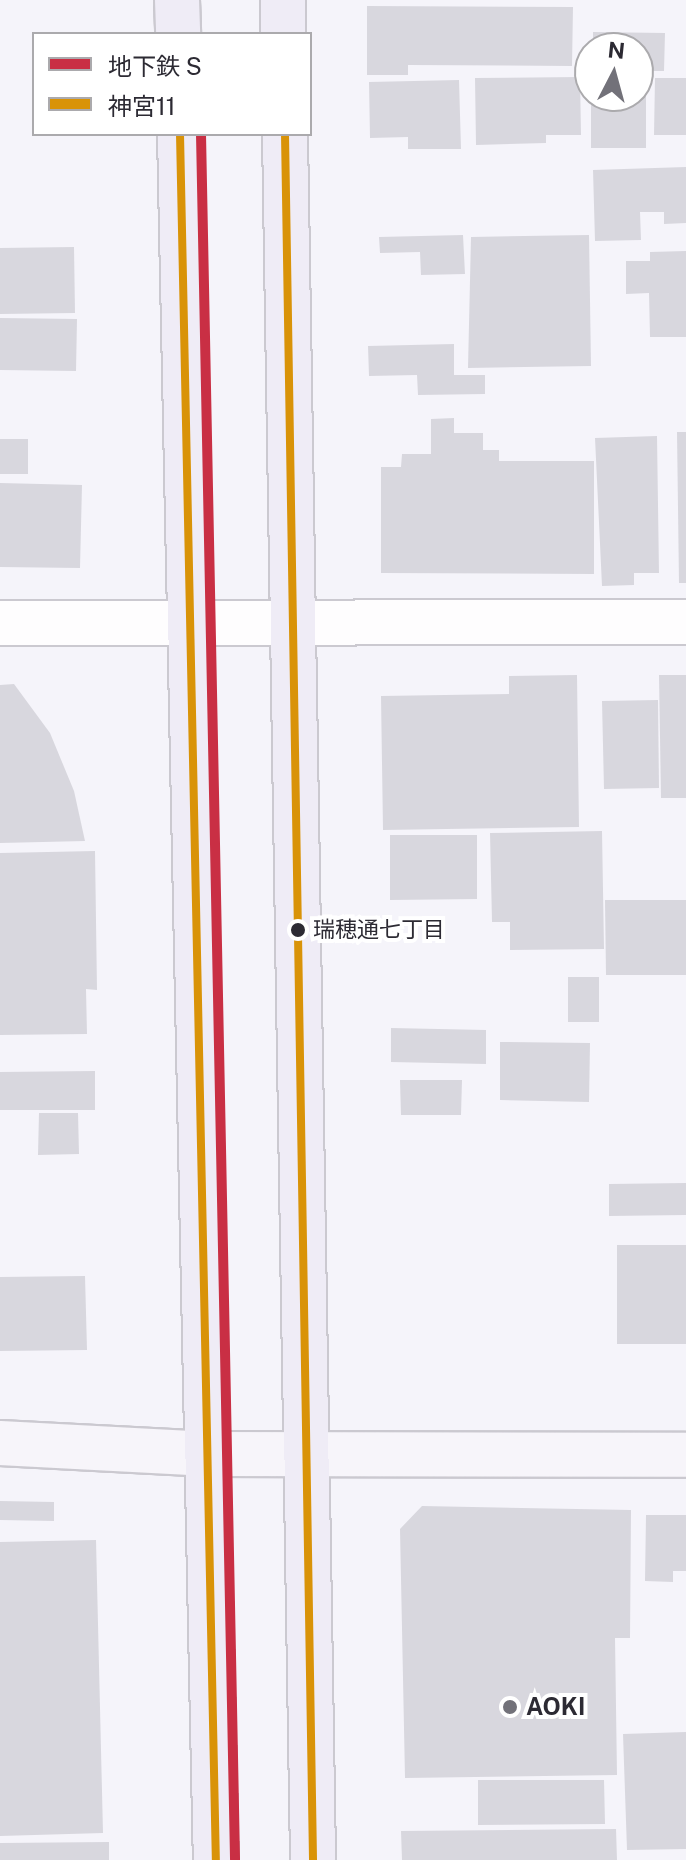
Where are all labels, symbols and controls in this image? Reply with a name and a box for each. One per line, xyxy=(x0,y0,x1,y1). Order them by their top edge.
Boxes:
legend xyxy=(32,32,312,136)
north arrow xyxy=(574,32,654,112)
text: N xyxy=(606,36,626,64)
text: 地下鉄 S xyxy=(108,52,202,80)
text: 神宮11 xyxy=(108,92,176,120)
place label: 瑞穂通七丁目 xyxy=(313,917,445,943)
marker: 瑞穂通七丁目 xyxy=(290,922,306,938)
place label: AOKI xyxy=(526,1693,585,1721)
marker: AOKI xyxy=(501,1698,519,1716)

